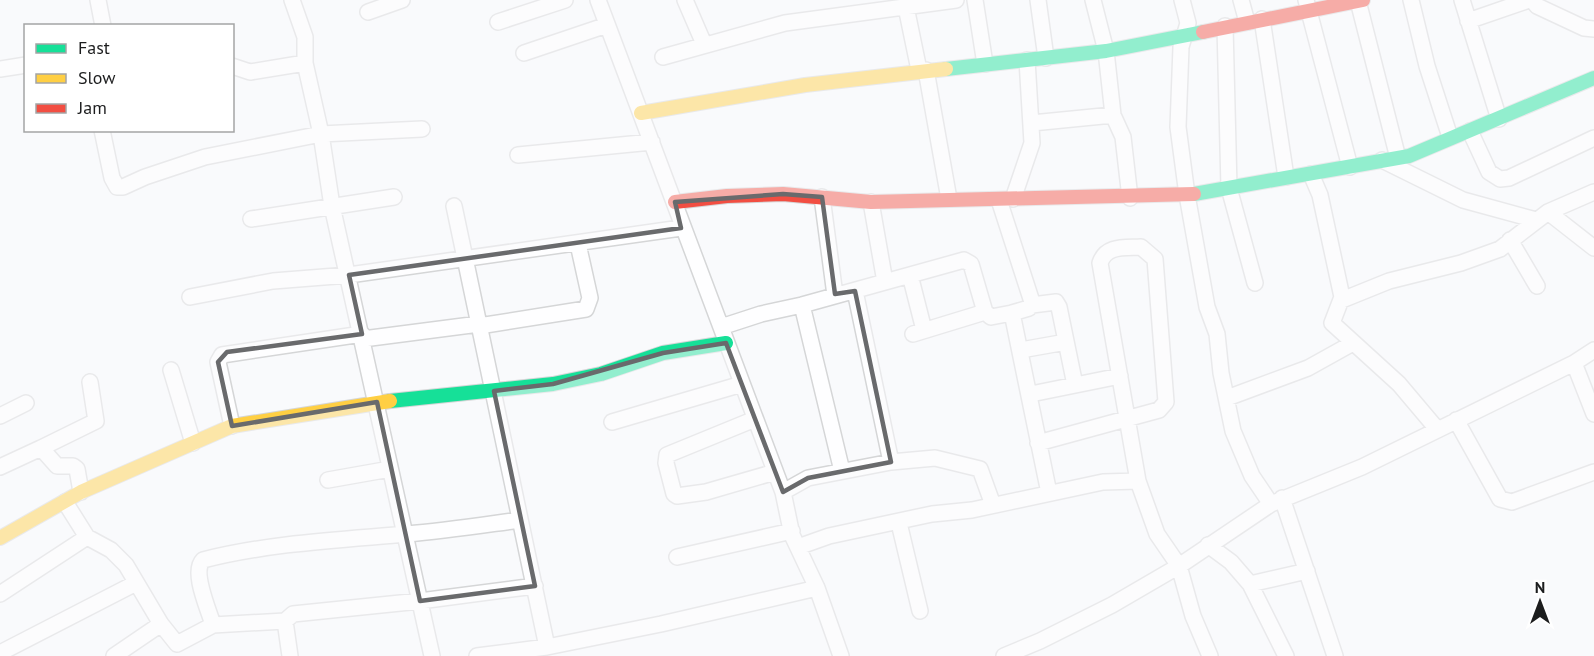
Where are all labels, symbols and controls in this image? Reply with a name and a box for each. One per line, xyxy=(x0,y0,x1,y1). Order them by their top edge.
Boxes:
legend xyxy=(24,24,234,132)
text: Fast xyxy=(78,36,110,59)
text: Slow xyxy=(78,66,116,89)
text: Jam xyxy=(77,96,107,119)
north arrow xyxy=(1510,572,1570,632)
text: N xyxy=(1535,577,1545,597)

